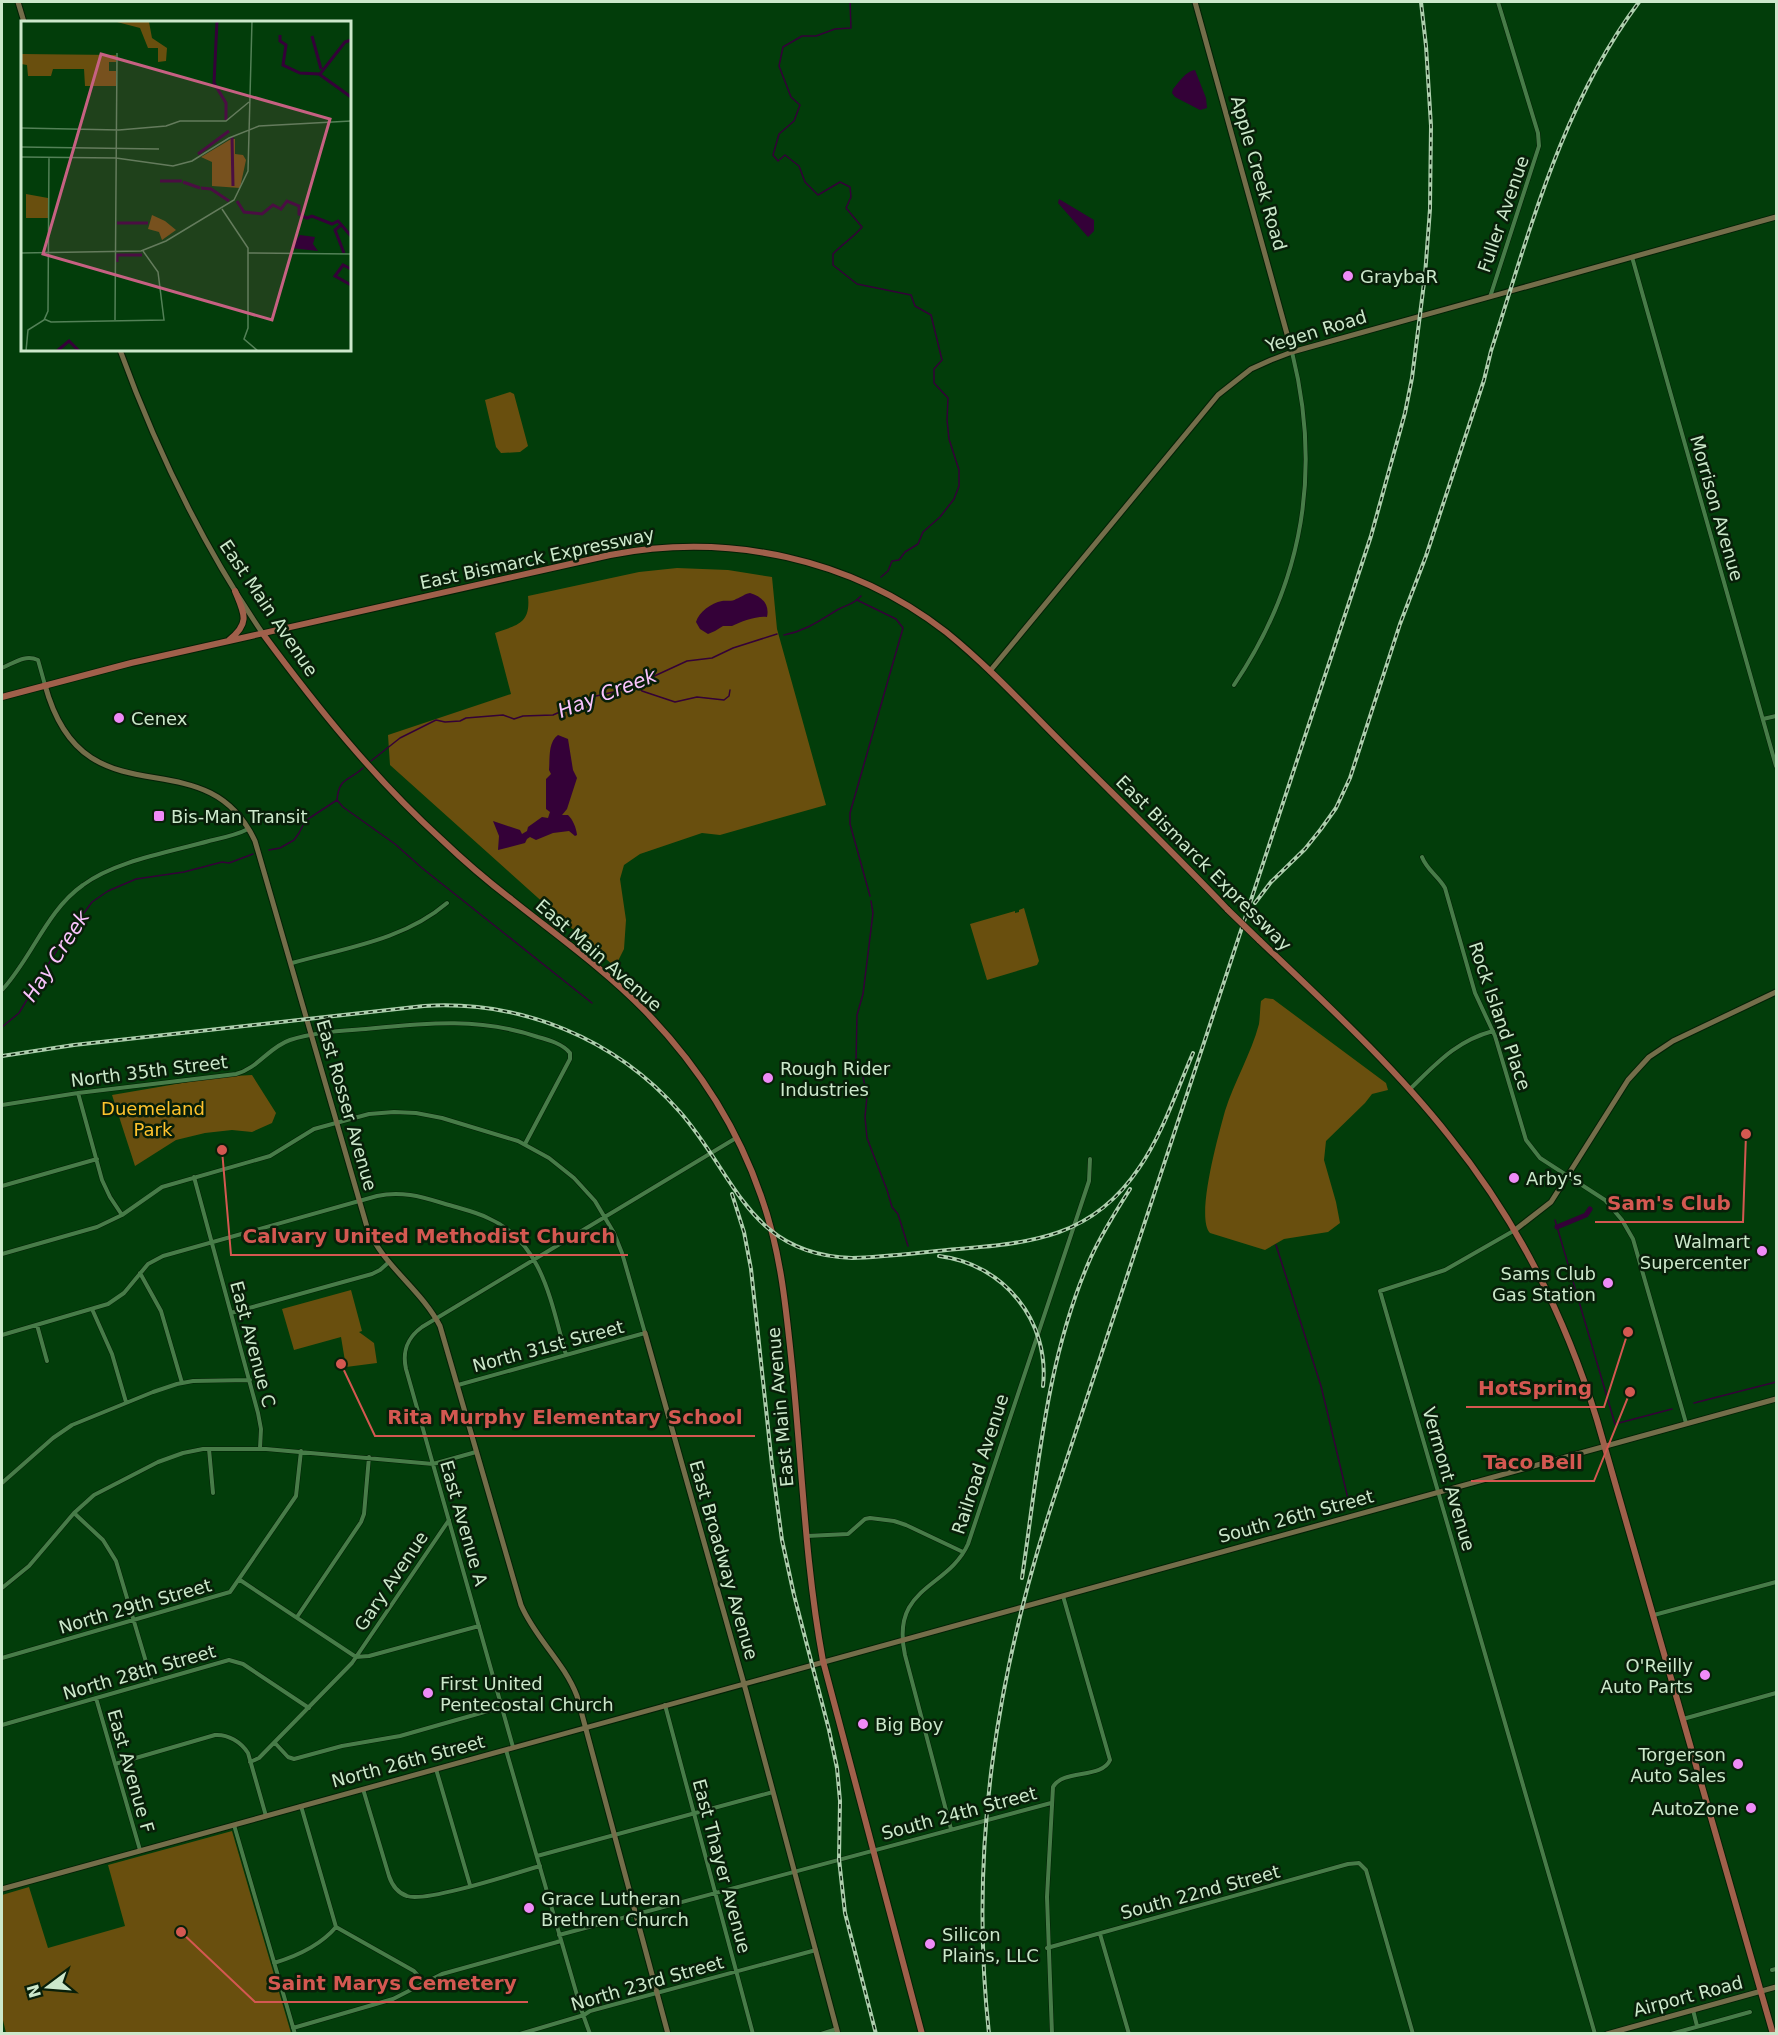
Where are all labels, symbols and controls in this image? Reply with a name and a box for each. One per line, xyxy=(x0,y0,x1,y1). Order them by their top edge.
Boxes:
inset map xyxy=(21,21,351,351)
street label: Apple Creek Road xyxy=(1227,93,1291,253)
street label: Fuller Avenue xyxy=(1473,153,1533,275)
place label: GraybaR xyxy=(1360,266,1438,287)
marker: GraybaR xyxy=(1341,269,1355,283)
street label: Yegen Road xyxy=(1262,306,1369,357)
street label: Morrison Avenue xyxy=(1686,433,1748,583)
street label: East Bismarck Expressway xyxy=(418,523,657,593)
street label: East Main Avenue xyxy=(216,536,322,680)
water label: Hay Creek xyxy=(554,663,661,723)
place label: Cenex xyxy=(131,708,188,729)
marker: Cenex xyxy=(112,711,126,725)
street label: East Bismarck Expressway xyxy=(1112,771,1296,955)
place label: Bis-Man Transit xyxy=(171,806,308,827)
marker: Bis-Man Transit xyxy=(152,809,166,823)
street label: East Main Avenue xyxy=(532,895,666,1015)
water label: Hay Creek xyxy=(18,905,95,1006)
street label: Rock Island Place xyxy=(1465,939,1535,1093)
street label: East Rosser Avenue xyxy=(312,1017,382,1193)
street label: North 35th Street xyxy=(69,1051,229,1091)
place label: Rough Rider Industries xyxy=(780,1058,891,1100)
marker: Rough Rider Industries xyxy=(761,1071,775,1085)
park label: Duemeland Park xyxy=(101,1098,205,1140)
place label: Arby's xyxy=(1526,1168,1582,1189)
marker: Arby's xyxy=(1507,1171,1521,1185)
callout: Sam's Club xyxy=(1595,1184,1743,1222)
text: Sam's Club xyxy=(1607,1191,1731,1215)
callout: Calvary United Methodist Church xyxy=(231,1217,628,1255)
text: Calvary United Methodist Church xyxy=(243,1224,615,1248)
place label: Walmart Supercenter xyxy=(1640,1231,1751,1273)
marker: Walmart Supercenter xyxy=(1755,1244,1769,1258)
place label: Sams Club Gas Station xyxy=(1492,1263,1596,1305)
marker: Sams Club Gas Station xyxy=(1601,1276,1615,1290)
street label: East Avenue C xyxy=(226,1279,280,1409)
street label: North 31st Street xyxy=(470,1316,626,1376)
street label: East Main Avenue xyxy=(763,1326,797,1488)
callout: HotSpring xyxy=(1466,1369,1604,1407)
text: HotSpring xyxy=(1478,1376,1592,1400)
street label: Railroad Avenue xyxy=(947,1391,1013,1537)
callout: Rita Murphy Elementary School xyxy=(375,1398,755,1436)
text: Rita Murphy Elementary School xyxy=(387,1405,743,1429)
street label: Vermont Avenue xyxy=(1418,1405,1480,1553)
callout: Taco Bell xyxy=(1471,1443,1594,1481)
text: Taco Bell xyxy=(1483,1450,1583,1474)
street label: East Avenue A xyxy=(436,1458,492,1589)
street label: East Broadway Avenue xyxy=(685,1458,763,1662)
street label: South 26th Street xyxy=(1216,1485,1376,1547)
street label: Gary Avenue xyxy=(350,1527,432,1635)
street label: North 29th Street xyxy=(56,1574,214,1638)
street label: North 28th Street xyxy=(60,1640,218,1704)
place label: O'Reilly Auto Parts xyxy=(1601,1655,1693,1697)
marker: O'Reilly Auto Parts xyxy=(1698,1668,1712,1682)
place label: First United Pentecostal Church xyxy=(440,1673,614,1715)
marker: First United Pentecostal Church xyxy=(421,1686,435,1700)
street label: East Avenue F xyxy=(103,1707,159,1835)
place label: Big Boy xyxy=(875,1714,944,1735)
marker: Big Boy xyxy=(856,1717,870,1731)
street label: North 26th Street xyxy=(329,1730,487,1792)
place label: Torgerson Auto Sales xyxy=(1631,1744,1726,1786)
marker: Torgerson Auto Sales xyxy=(1731,1757,1745,1771)
street label: East Thayer Avenue xyxy=(689,1776,755,1956)
street label: South 24th Street xyxy=(879,1782,1039,1844)
place label: AutoZone xyxy=(1651,1798,1739,1819)
marker: AutoZone xyxy=(1744,1801,1758,1815)
street label: South 22nd Street xyxy=(1118,1861,1282,1923)
place label: Grace Lutheran Brethren Church xyxy=(541,1888,689,1930)
marker: Grace Lutheran Brethren Church xyxy=(522,1901,536,1915)
place label: Silicon Plains, LLC xyxy=(942,1924,1039,1966)
marker: Silicon Plains, LLC xyxy=(923,1937,937,1951)
street label: North 23rd Street xyxy=(568,1951,726,2015)
north arrow xyxy=(18,1957,78,2017)
callout: Saint Marys Cemetery xyxy=(255,1964,528,2002)
text: Saint Marys Cemetery xyxy=(267,1971,517,1995)
street label: Airport Road xyxy=(1631,1971,1745,2021)
text: N xyxy=(23,1982,45,2000)

